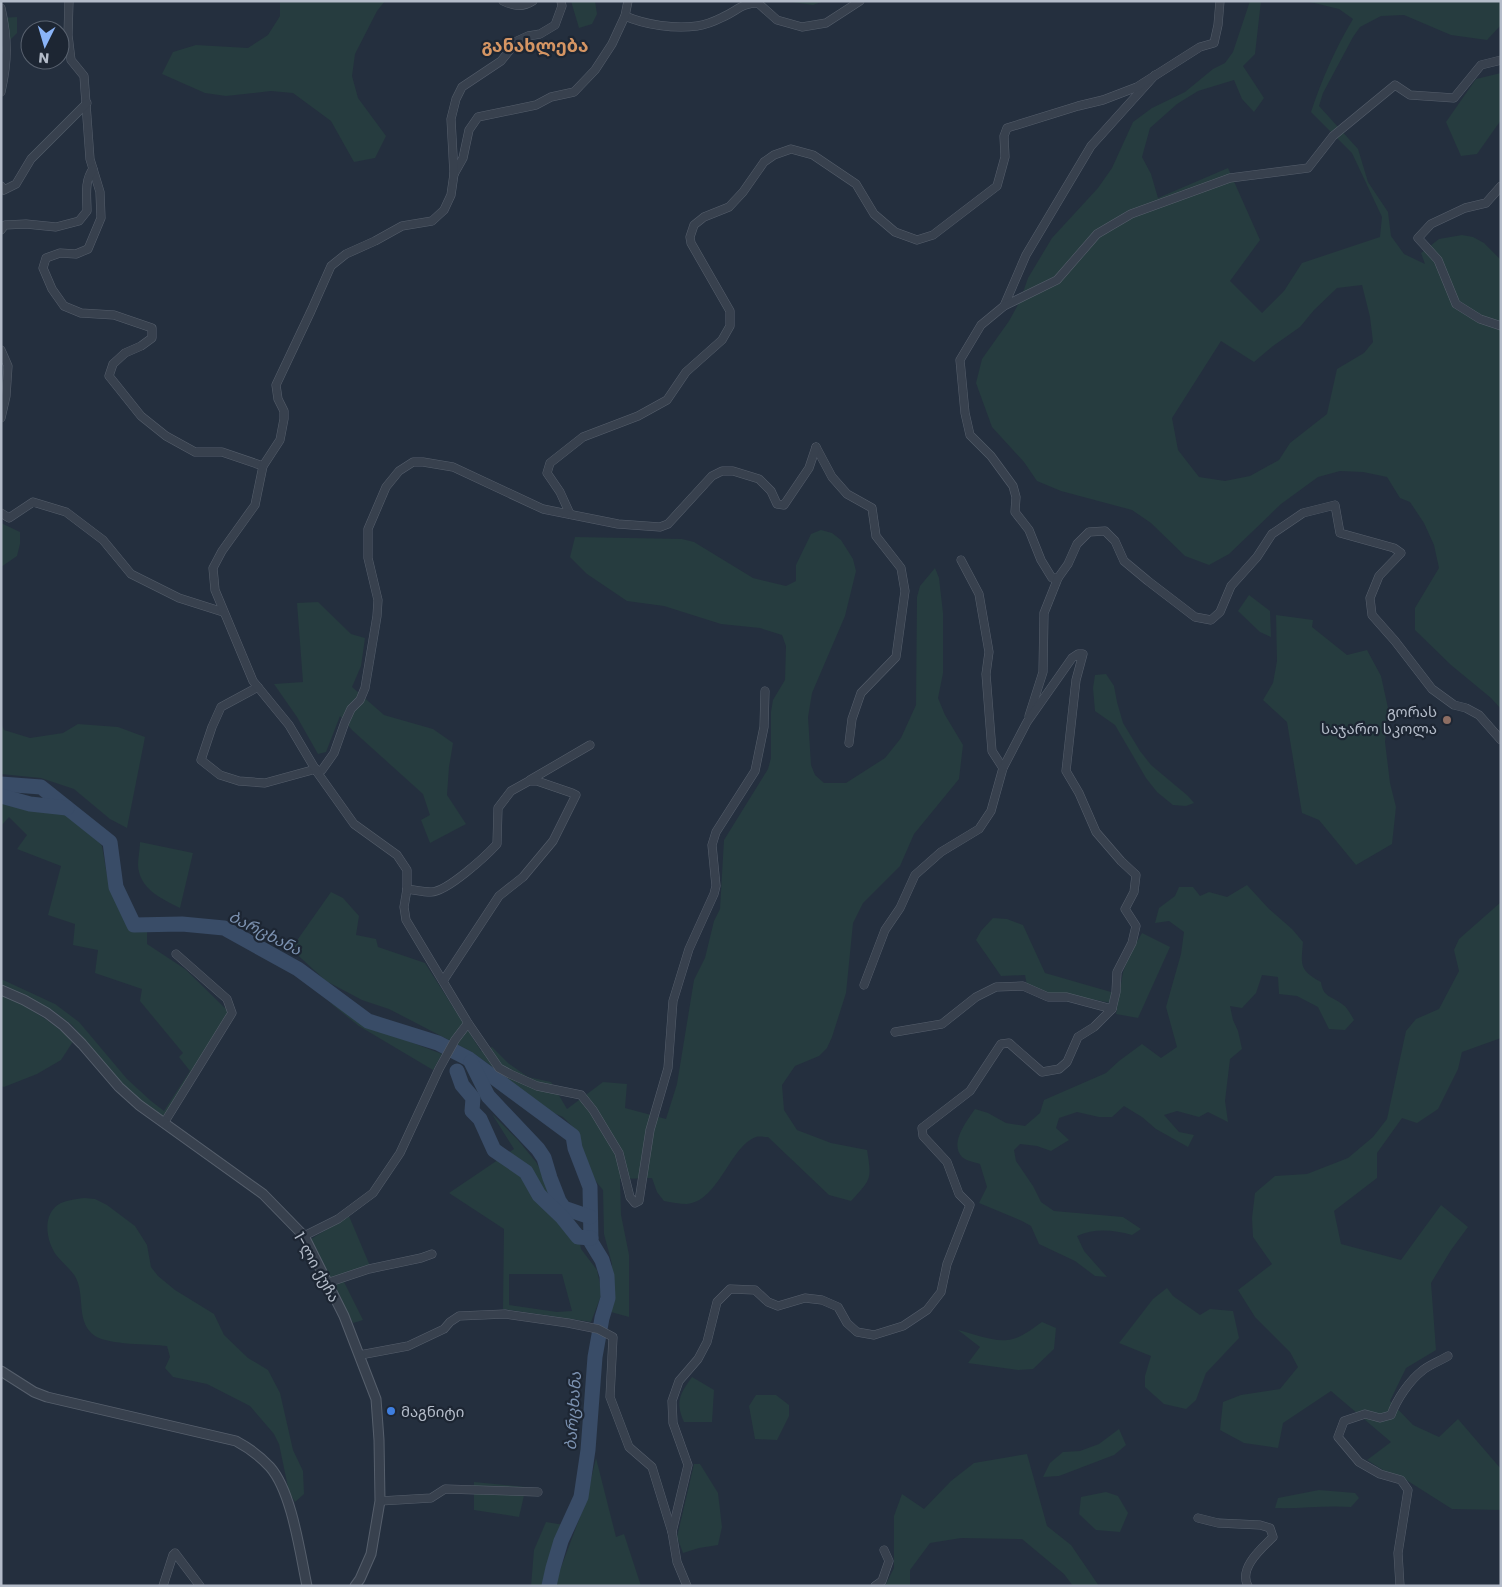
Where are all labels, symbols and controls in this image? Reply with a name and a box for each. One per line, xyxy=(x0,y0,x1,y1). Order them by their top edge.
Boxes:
north arrow xyxy=(20,20,70,70)
district label: განახლება xyxy=(481,33,589,58)
text: N xyxy=(38,48,50,68)
place label: გორას საჯარო სკოლა xyxy=(1321,701,1437,739)
marker: გორას საჯარო სკოლა xyxy=(1441,714,1453,726)
water label: ბარცხანა xyxy=(225,905,305,961)
street label: 1-ლი ქუჩა xyxy=(289,1228,345,1306)
water label: ბარცხანა xyxy=(559,1371,587,1451)
place label: მაგნიტი xyxy=(401,1401,464,1422)
marker: მაგნიტი xyxy=(385,1405,397,1417)

